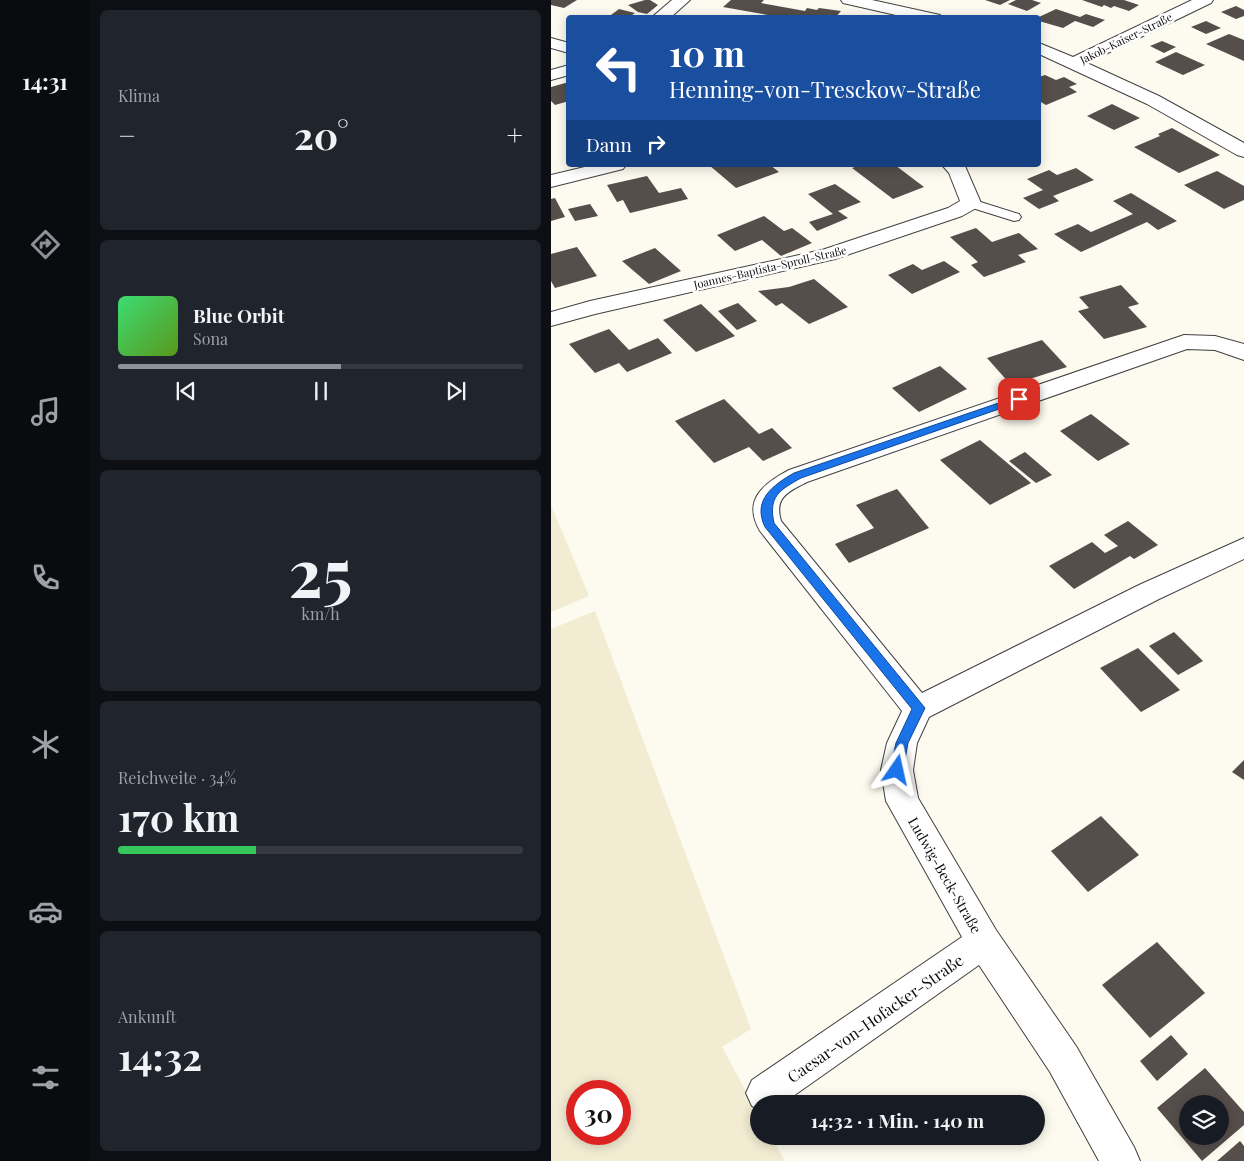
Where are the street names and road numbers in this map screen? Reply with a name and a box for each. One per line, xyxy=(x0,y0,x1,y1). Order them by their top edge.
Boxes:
street label: Jakob-Kaiser-Straße xyxy=(1076,9,1175,67)
street label: Joannes-Baptista-Sproll-Straße xyxy=(691,242,848,292)
street label: Ludwig-Beck-Straße xyxy=(904,813,986,937)
street label: Caesar-von-Hofacker-Straße xyxy=(783,949,967,1087)

